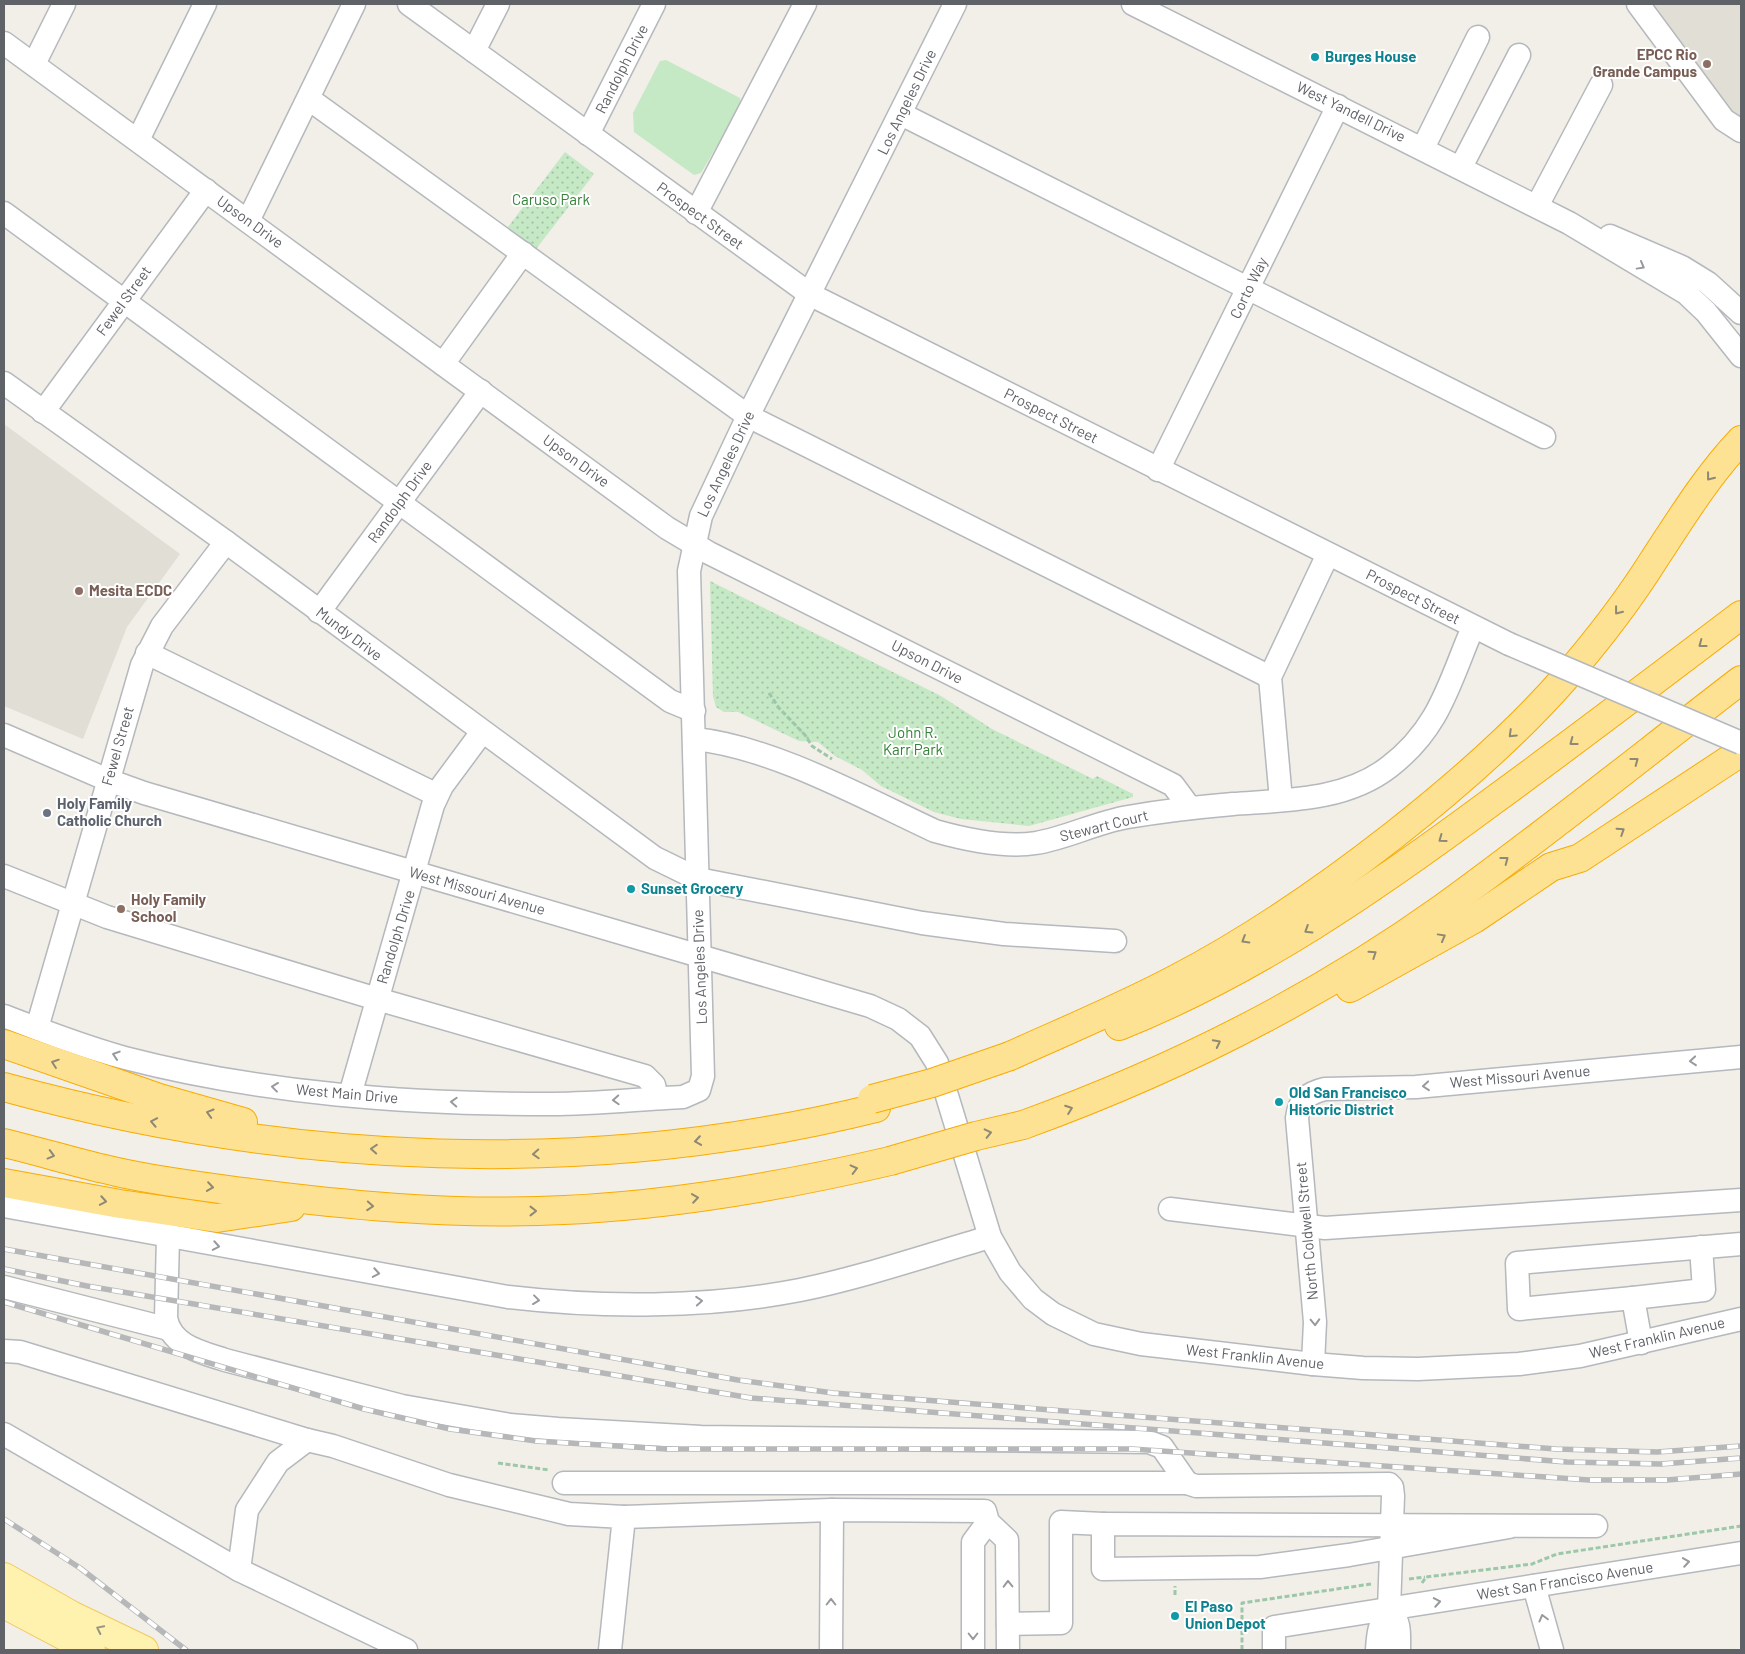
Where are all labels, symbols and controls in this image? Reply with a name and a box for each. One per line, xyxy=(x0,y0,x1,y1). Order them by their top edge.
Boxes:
street label: Randolph Drive xyxy=(591,21,651,116)
place label: EPCC Rio Grande Campus xyxy=(1593,45,1697,80)
street label: Los Angeles Drive xyxy=(873,46,939,157)
place label: Burges House xyxy=(1325,47,1416,65)
marker: Burges House xyxy=(1309,51,1321,63)
marker: EPCC Rio Grande Campus xyxy=(1701,58,1713,70)
street label: West Yandell Drive xyxy=(1294,77,1409,145)
street label: Prospect Street xyxy=(654,178,748,253)
park label: Caruso Park xyxy=(512,190,590,208)
street label: Upson Drive xyxy=(214,191,287,251)
street label: Corto Way xyxy=(1225,254,1271,321)
one-way arrow xyxy=(1635,260,1644,270)
street label: Fewel Street xyxy=(92,262,154,339)
street label: Prospect Street xyxy=(1001,384,1101,447)
street label: Los Angeles Drive xyxy=(693,408,758,520)
street label: Upson Drive xyxy=(540,430,613,490)
street label: Randolph Drive xyxy=(363,457,435,546)
one-way arrow xyxy=(1707,471,1715,480)
street label: Prospect Street xyxy=(1363,565,1463,628)
place label: Mesita ECDC xyxy=(89,581,172,599)
marker: Mesita ECDC xyxy=(73,585,85,597)
street label: Mundy Drive xyxy=(313,602,386,664)
one-way arrow xyxy=(1615,605,1624,615)
street label: Upson Drive xyxy=(889,635,966,687)
one-way arrow xyxy=(1698,638,1708,647)
street label: Fewel Street xyxy=(97,704,137,787)
park label: John R. Karr Park xyxy=(883,723,944,758)
one-way arrow xyxy=(1509,728,1518,737)
one-way arrow xyxy=(1569,736,1579,745)
one-way arrow xyxy=(1629,758,1638,767)
place label: Holy Family Catholic Church xyxy=(57,794,162,829)
street label: Stewart Court xyxy=(1058,805,1150,845)
marker: Holy Family Catholic Church xyxy=(41,807,53,819)
one-way arrow xyxy=(1615,828,1624,837)
one-way arrow xyxy=(1439,833,1448,841)
one-way arrow xyxy=(1499,857,1509,866)
street label: West Missouri Avenue xyxy=(407,862,547,918)
place label: Sunset Grocery xyxy=(641,879,744,897)
marker: Sunset Grocery xyxy=(625,883,637,895)
street label: Randolph Drive xyxy=(372,887,418,986)
place label: Holy Family School xyxy=(131,890,207,925)
marker: Holy Family School xyxy=(115,903,127,915)
street label: Los Angeles Drive xyxy=(688,909,710,1025)
one-way arrow xyxy=(1304,923,1313,933)
one-way arrow xyxy=(1242,933,1251,943)
one-way arrow xyxy=(1437,934,1446,944)
one-way arrow xyxy=(1367,950,1376,960)
one-way arrow xyxy=(1212,1039,1221,1049)
one-way arrow xyxy=(112,1050,120,1060)
one-way arrow xyxy=(1688,1055,1696,1066)
one-way arrow xyxy=(51,1059,60,1069)
street label: West Missouri Avenue xyxy=(1449,1061,1591,1091)
street label: West Main Drive xyxy=(295,1080,399,1106)
one-way arrow xyxy=(1422,1080,1430,1091)
one-way arrow xyxy=(270,1082,278,1093)
place label: Old San Francisco Historic District xyxy=(1289,1083,1407,1118)
one-way arrow xyxy=(612,1095,620,1106)
one-way arrow xyxy=(450,1096,458,1107)
marker: Old San Francisco Historic District xyxy=(1273,1096,1285,1108)
one-way arrow xyxy=(1064,1105,1073,1115)
one-way arrow xyxy=(206,1108,214,1118)
one-way arrow xyxy=(150,1117,159,1127)
one-way arrow xyxy=(983,1129,992,1139)
one-way arrow xyxy=(694,1135,702,1146)
one-way arrow xyxy=(369,1144,377,1155)
one-way arrow xyxy=(532,1148,540,1159)
one-way arrow xyxy=(46,1149,55,1160)
street label: North Coldwell Street xyxy=(1291,1161,1321,1301)
one-way arrow xyxy=(850,1164,859,1175)
one-way arrow xyxy=(206,1181,214,1192)
one-way arrow xyxy=(691,1193,699,1204)
one-way arrow xyxy=(99,1196,108,1206)
one-way arrow xyxy=(367,1200,375,1211)
one-way arrow xyxy=(529,1206,537,1216)
one-way arrow xyxy=(212,1240,220,1250)
one-way arrow xyxy=(372,1268,380,1278)
one-way arrow xyxy=(533,1294,541,1305)
one-way arrow xyxy=(695,1295,703,1306)
street label: West Franklin Avenue xyxy=(1587,1313,1727,1361)
one-way arrow xyxy=(1309,1319,1320,1327)
street label: West Franklin Avenue xyxy=(1185,1340,1325,1372)
street label: West San Francisco Avenue xyxy=(1475,1557,1654,1603)
one-way arrow xyxy=(1681,1557,1690,1567)
one-way arrow xyxy=(1003,1580,1013,1588)
one-way arrow xyxy=(826,1597,836,1605)
place label: El Paso Union Depot xyxy=(1185,1597,1266,1632)
one-way arrow xyxy=(1433,1597,1442,1607)
marker: El Paso Union Depot xyxy=(1169,1610,1181,1622)
one-way arrow xyxy=(1538,1614,1548,1622)
one-way arrow xyxy=(97,1626,106,1636)
one-way arrow xyxy=(968,1632,978,1640)

